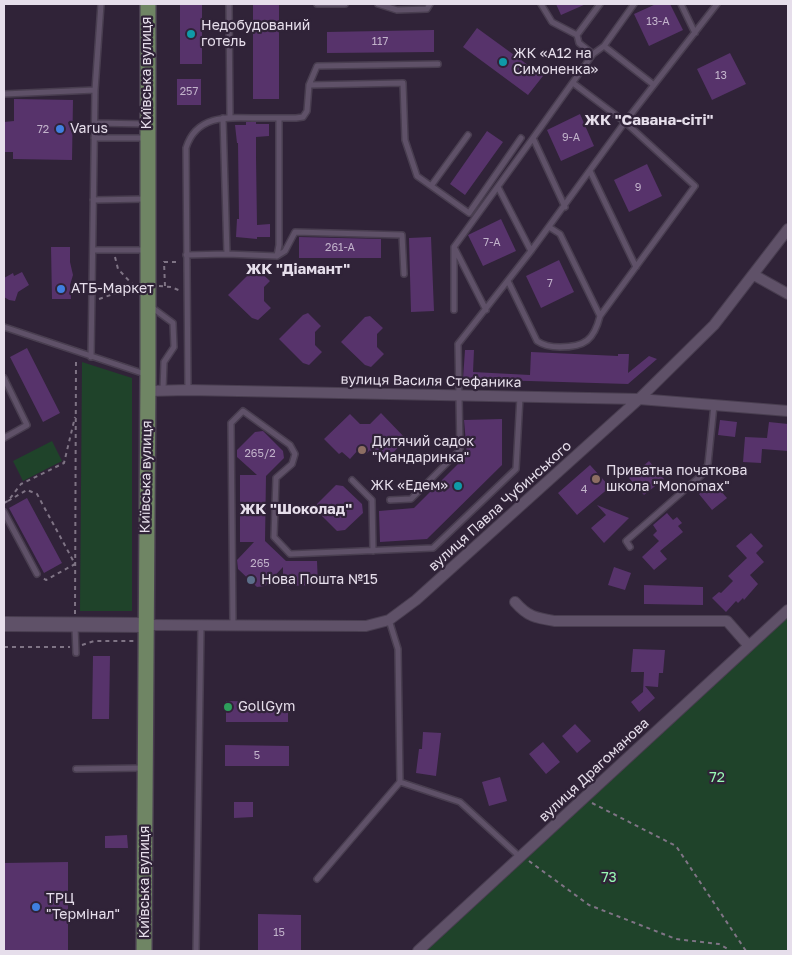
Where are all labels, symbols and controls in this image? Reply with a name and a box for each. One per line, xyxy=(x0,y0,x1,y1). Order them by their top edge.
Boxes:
house number: 13-А xyxy=(646,15,670,29)
street label: Київська вулиця xyxy=(139,16,155,130)
place label: Недобудований готель xyxy=(201,18,310,50)
marker: Недобудований готель xyxy=(185,28,197,40)
house number: 117 xyxy=(372,35,388,49)
place label: ЖК «А12 на Симоненка» xyxy=(513,46,598,78)
marker: ЖК «А12 на Симоненка» xyxy=(497,56,509,68)
house number: 13 xyxy=(715,69,727,83)
house number: 257 xyxy=(180,85,198,99)
district label: ЖК "Савана-сіті" xyxy=(585,111,713,129)
place label: Varus xyxy=(70,121,108,137)
house number: 72 xyxy=(37,123,49,137)
marker: Varus xyxy=(54,123,66,135)
house number: 9-А xyxy=(562,131,580,145)
house number: 9 xyxy=(635,181,641,195)
house number: 7-А xyxy=(483,236,501,250)
house number: 261-А xyxy=(325,241,355,255)
district label: ЖК "Діамант" xyxy=(246,260,350,278)
house number: 7 xyxy=(547,277,553,291)
place label: АТБ-Маркет xyxy=(71,281,154,297)
marker: АТБ-Маркет xyxy=(55,283,67,295)
street label: вулиця Василя Стефаника xyxy=(340,371,522,391)
street label: Київська вулиця xyxy=(137,420,155,534)
place label: Дитячий садок "Мандаринка" xyxy=(372,434,474,467)
street label: вулиця Павла Чубинського xyxy=(425,437,575,575)
marker: Дитячий садок "Мандаринка" xyxy=(356,444,368,456)
house number: 265/2 xyxy=(244,447,276,461)
place label: Приватна початкова школа "Monomax" xyxy=(606,463,747,496)
marker: Приватна початкова школа "Monomax" xyxy=(590,473,602,485)
place label: ЖК «Едем» xyxy=(371,478,448,494)
marker: ЖК «Едем» xyxy=(452,480,464,492)
house number: 4 xyxy=(581,483,587,497)
district label: ЖК "Шоколад" xyxy=(240,500,352,518)
house number: 265 xyxy=(250,557,270,571)
place label: Нова Пошта №15 xyxy=(261,572,378,588)
marker: Нова Пошта №15 xyxy=(245,574,257,586)
place label: GollGym xyxy=(238,699,295,715)
marker: GollGym xyxy=(222,701,234,713)
street label: вулиця Драгоманова xyxy=(535,715,653,825)
house number: 5 xyxy=(254,749,260,763)
park label: 72 xyxy=(709,770,725,786)
street label: Київська вулиця xyxy=(137,825,153,939)
park label: 73 xyxy=(601,870,617,886)
place label: ТРЦ "Термінал" xyxy=(46,891,120,924)
marker: ТРЦ "Термінал" xyxy=(30,901,42,913)
house number: 15 xyxy=(273,926,285,940)

